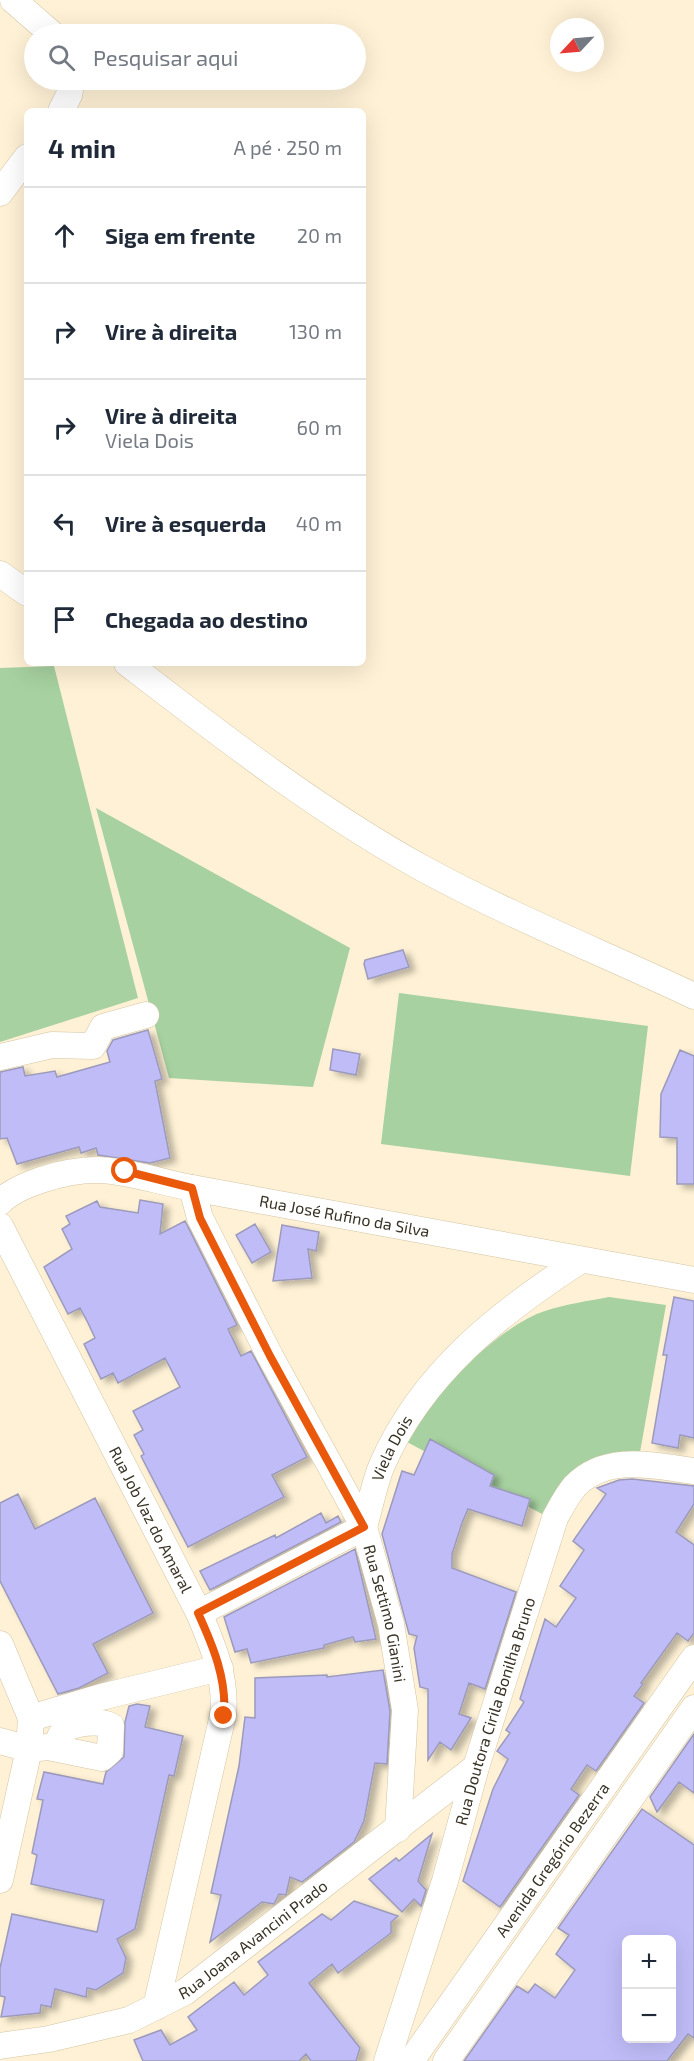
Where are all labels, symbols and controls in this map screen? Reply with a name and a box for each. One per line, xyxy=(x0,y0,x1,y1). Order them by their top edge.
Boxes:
north arrow xyxy=(550,18,604,72)
search box xyxy=(24,24,366,90)
icon: search xyxy=(45,41,78,74)
text: Pesquisar aqui xyxy=(93,44,239,70)
text: 4 min xyxy=(48,132,116,163)
text: A pé · 250 m xyxy=(234,135,342,159)
icon: ahead xyxy=(48,219,81,252)
text: Siga em frente xyxy=(105,222,255,248)
text: 20 m xyxy=(297,223,342,247)
icon: right xyxy=(48,315,81,348)
text: Vire à direita xyxy=(105,318,237,344)
text: 130 m xyxy=(289,319,342,343)
text: Vire à direita xyxy=(105,402,237,428)
icon: right xyxy=(48,411,81,444)
text: 60 m xyxy=(297,415,342,439)
text: Viela Dois xyxy=(105,428,194,452)
icon: left xyxy=(48,507,81,540)
text: Vire à esquerda xyxy=(105,510,266,536)
text: 40 m xyxy=(296,511,342,535)
icon: arrive xyxy=(48,603,81,636)
text: Chegada ao destino xyxy=(105,606,308,632)
route start xyxy=(111,1157,137,1183)
street label: Rua José Rufino da Silva xyxy=(258,1191,431,1240)
street label: Viela Dois xyxy=(367,1411,416,1483)
street label: Rua Job Vaz do Amaral xyxy=(106,1443,197,1596)
street label: Rua Settimo Gianini xyxy=(360,1542,410,1684)
street label: Rua Doutora Cirila Bonilha Bruno xyxy=(451,1595,538,1827)
route end xyxy=(210,1702,236,1728)
street label: Avenida Gregório Bezerra xyxy=(491,1779,613,1940)
street label: Rua Joana Avancini Prado xyxy=(175,1876,331,2003)
map controls xyxy=(622,1935,676,2043)
button: + xyxy=(622,1935,676,1989)
button: − xyxy=(622,1989,676,2043)

